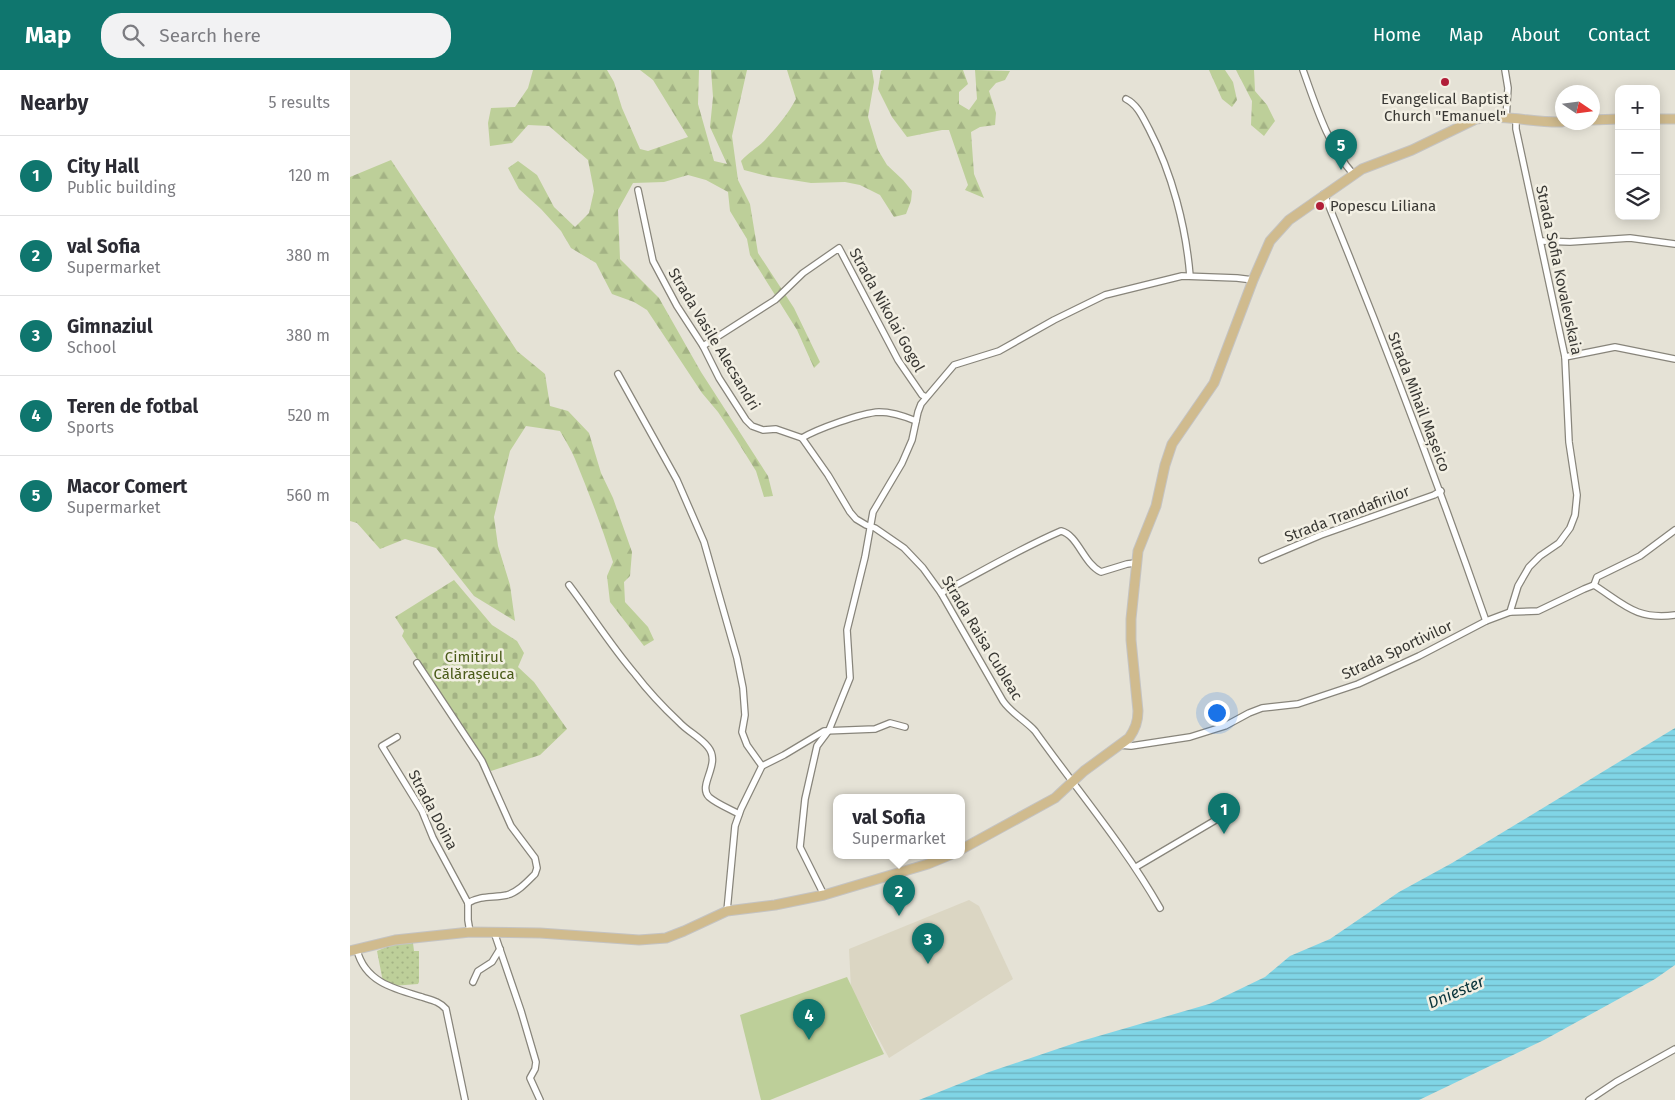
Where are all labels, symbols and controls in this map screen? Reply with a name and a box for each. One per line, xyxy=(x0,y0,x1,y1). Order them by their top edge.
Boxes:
search box xyxy=(101,13,451,58)
text: Map xyxy=(25,21,71,49)
icon: search xyxy=(119,21,147,49)
text: Search here xyxy=(159,24,261,47)
text: Home xyxy=(1373,24,1421,46)
text: Map xyxy=(1449,24,1483,46)
text: About xyxy=(1511,24,1560,46)
text: Contact xyxy=(1588,24,1650,46)
marker: Evangelical Baptist Church "Emanuel" xyxy=(1439,76,1451,88)
north arrow xyxy=(1555,85,1600,130)
map controls xyxy=(1615,85,1660,220)
button: + xyxy=(1615,85,1660,130)
text: Nearby xyxy=(20,90,88,116)
place label: Evangelical Baptist Church "Emanuel" xyxy=(1381,90,1509,125)
text: 5 results xyxy=(269,93,330,112)
pin: 5 xyxy=(1325,129,1357,170)
button: − xyxy=(1615,130,1660,175)
text: City Hall xyxy=(67,155,139,178)
text: 1 xyxy=(32,166,40,185)
text: 120 m xyxy=(288,166,330,185)
button: layers xyxy=(1615,175,1660,220)
text: Public building xyxy=(67,178,175,197)
street label: Strada Sofia Kovalevskaia xyxy=(1532,184,1586,356)
place label: Popescu Liliana xyxy=(1330,197,1436,215)
marker: Popescu Liliana xyxy=(1314,200,1326,212)
text: val Sofia xyxy=(67,235,140,258)
street label: Strada Nikolai Gogol xyxy=(846,245,929,375)
text: 2 xyxy=(32,246,40,265)
text: 380 m xyxy=(286,246,330,265)
text: Supermarket xyxy=(67,258,161,277)
street label: Strada Vasile Alecsandri xyxy=(664,265,764,413)
text: Gimnaziul xyxy=(67,315,153,338)
text: 3 xyxy=(32,326,40,345)
text: 380 m xyxy=(286,326,330,345)
street label: Strada Mihail Mașeico xyxy=(1383,330,1454,475)
text: School xyxy=(67,338,116,357)
text: Teren de fotbal xyxy=(67,395,198,418)
text: 4 xyxy=(31,406,41,425)
text: 520 m xyxy=(287,406,330,425)
text: Sports xyxy=(67,418,114,437)
text: Macor Comert xyxy=(67,475,187,498)
street label: Strada Trandafirilor xyxy=(1282,482,1412,546)
text: 5 xyxy=(32,486,40,505)
text: 560 m xyxy=(287,486,330,505)
text: Supermarket xyxy=(67,498,161,517)
street label: Strada Raisa Cubleac xyxy=(938,573,1026,703)
street label: Strada Sportivilor xyxy=(1339,616,1455,683)
park label: Cimitirul Călărașeuca xyxy=(433,648,515,684)
your location xyxy=(1204,700,1230,726)
street label: Strada Doina xyxy=(404,767,462,853)
pin: 1 xyxy=(1208,793,1240,834)
popup xyxy=(833,794,965,859)
text: val Sofia xyxy=(852,806,926,829)
text: Supermarket xyxy=(852,829,946,848)
pin: 2 xyxy=(883,875,915,916)
pin: 3 xyxy=(912,923,944,964)
water label: Dniester xyxy=(1425,971,1488,1012)
pin: 4 xyxy=(793,999,825,1040)

